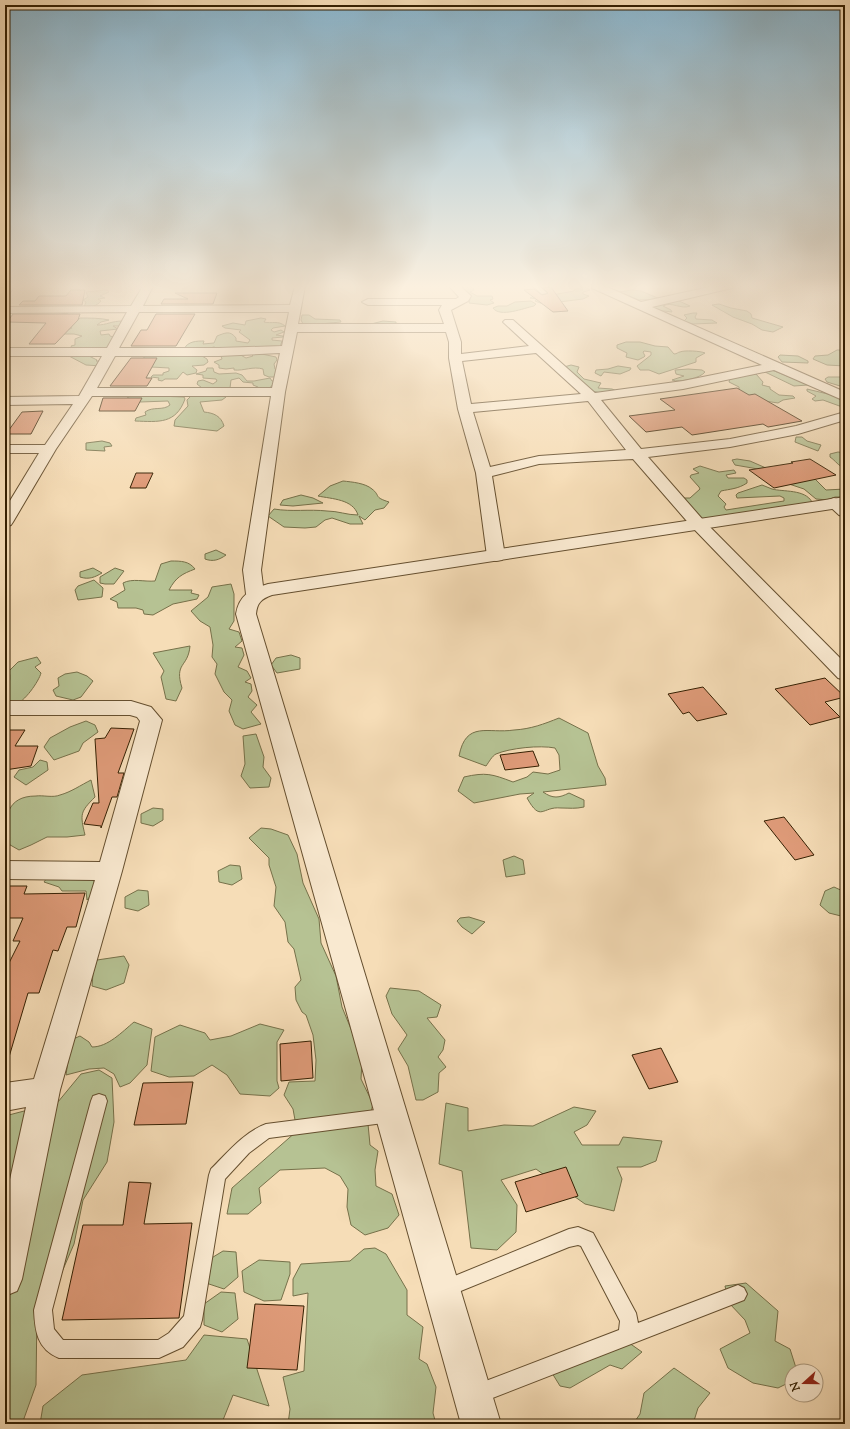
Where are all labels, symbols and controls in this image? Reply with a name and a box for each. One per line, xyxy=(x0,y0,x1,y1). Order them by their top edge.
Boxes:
north arrow xyxy=(784,1363,824,1403)
text: N xyxy=(786,1379,805,1394)

